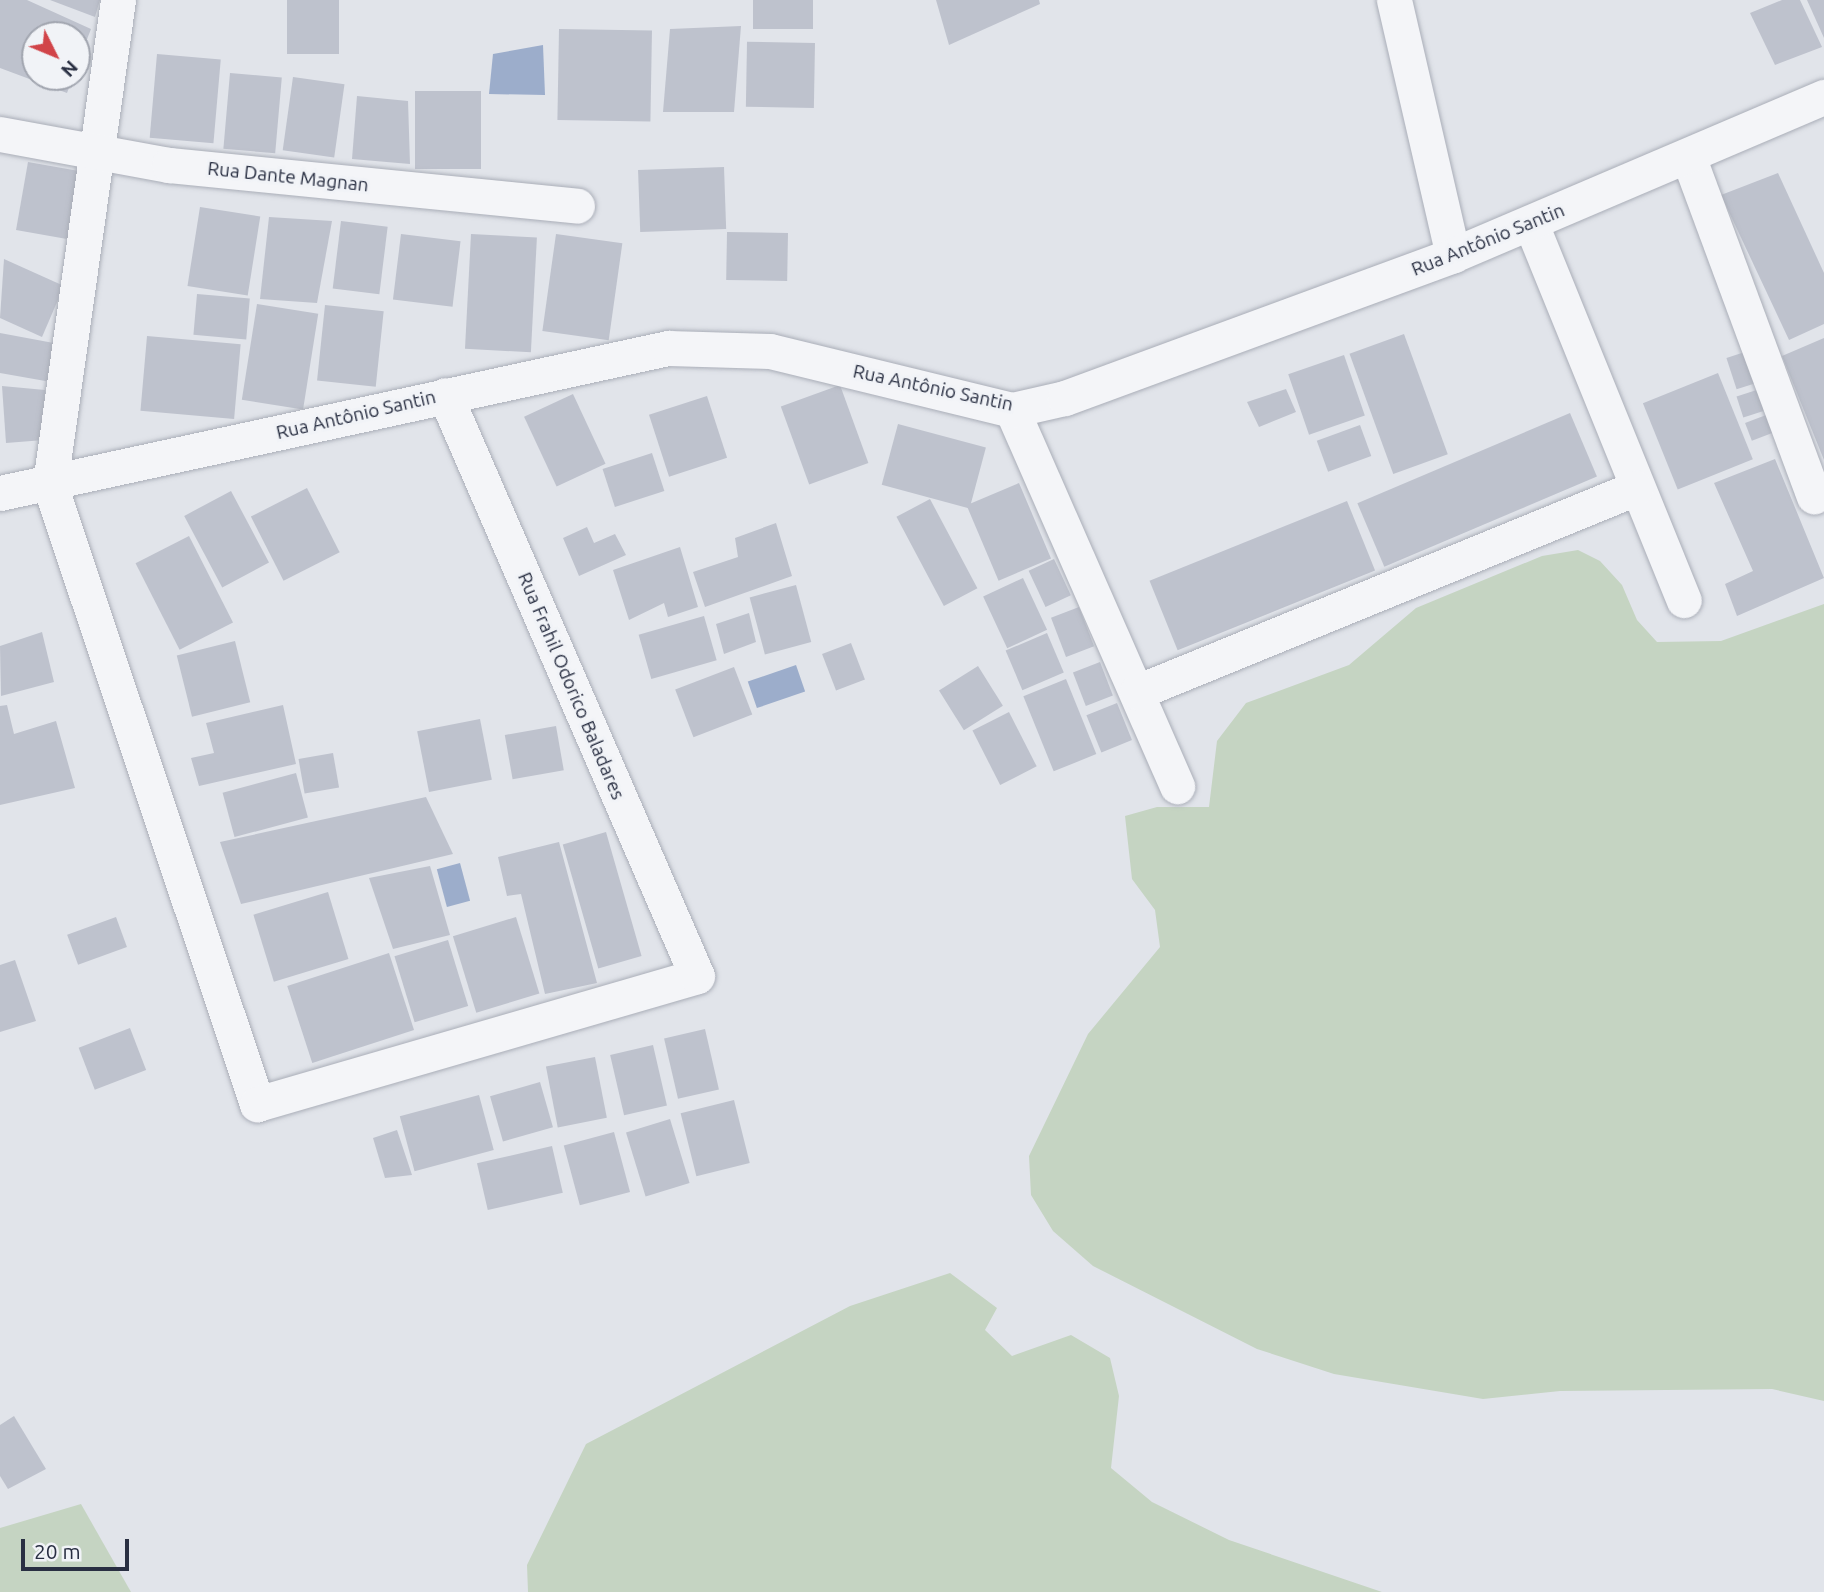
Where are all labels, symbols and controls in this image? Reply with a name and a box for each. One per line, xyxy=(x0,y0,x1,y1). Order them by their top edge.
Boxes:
north arrow xyxy=(21,21,91,91)
text: N xyxy=(57,56,83,82)
street label: Rua Dante Magnan xyxy=(206,157,370,197)
street label: Rua Antônio Santin xyxy=(1408,199,1568,281)
street label: Rua Antônio Santin xyxy=(851,360,1015,416)
street label: Rua Antônio Santin xyxy=(274,386,438,444)
street label: Rua Frahil Odorico Baladares xyxy=(513,569,629,803)
scale bar xyxy=(24,1526,133,1570)
text: 20 m xyxy=(34,1539,81,1563)

